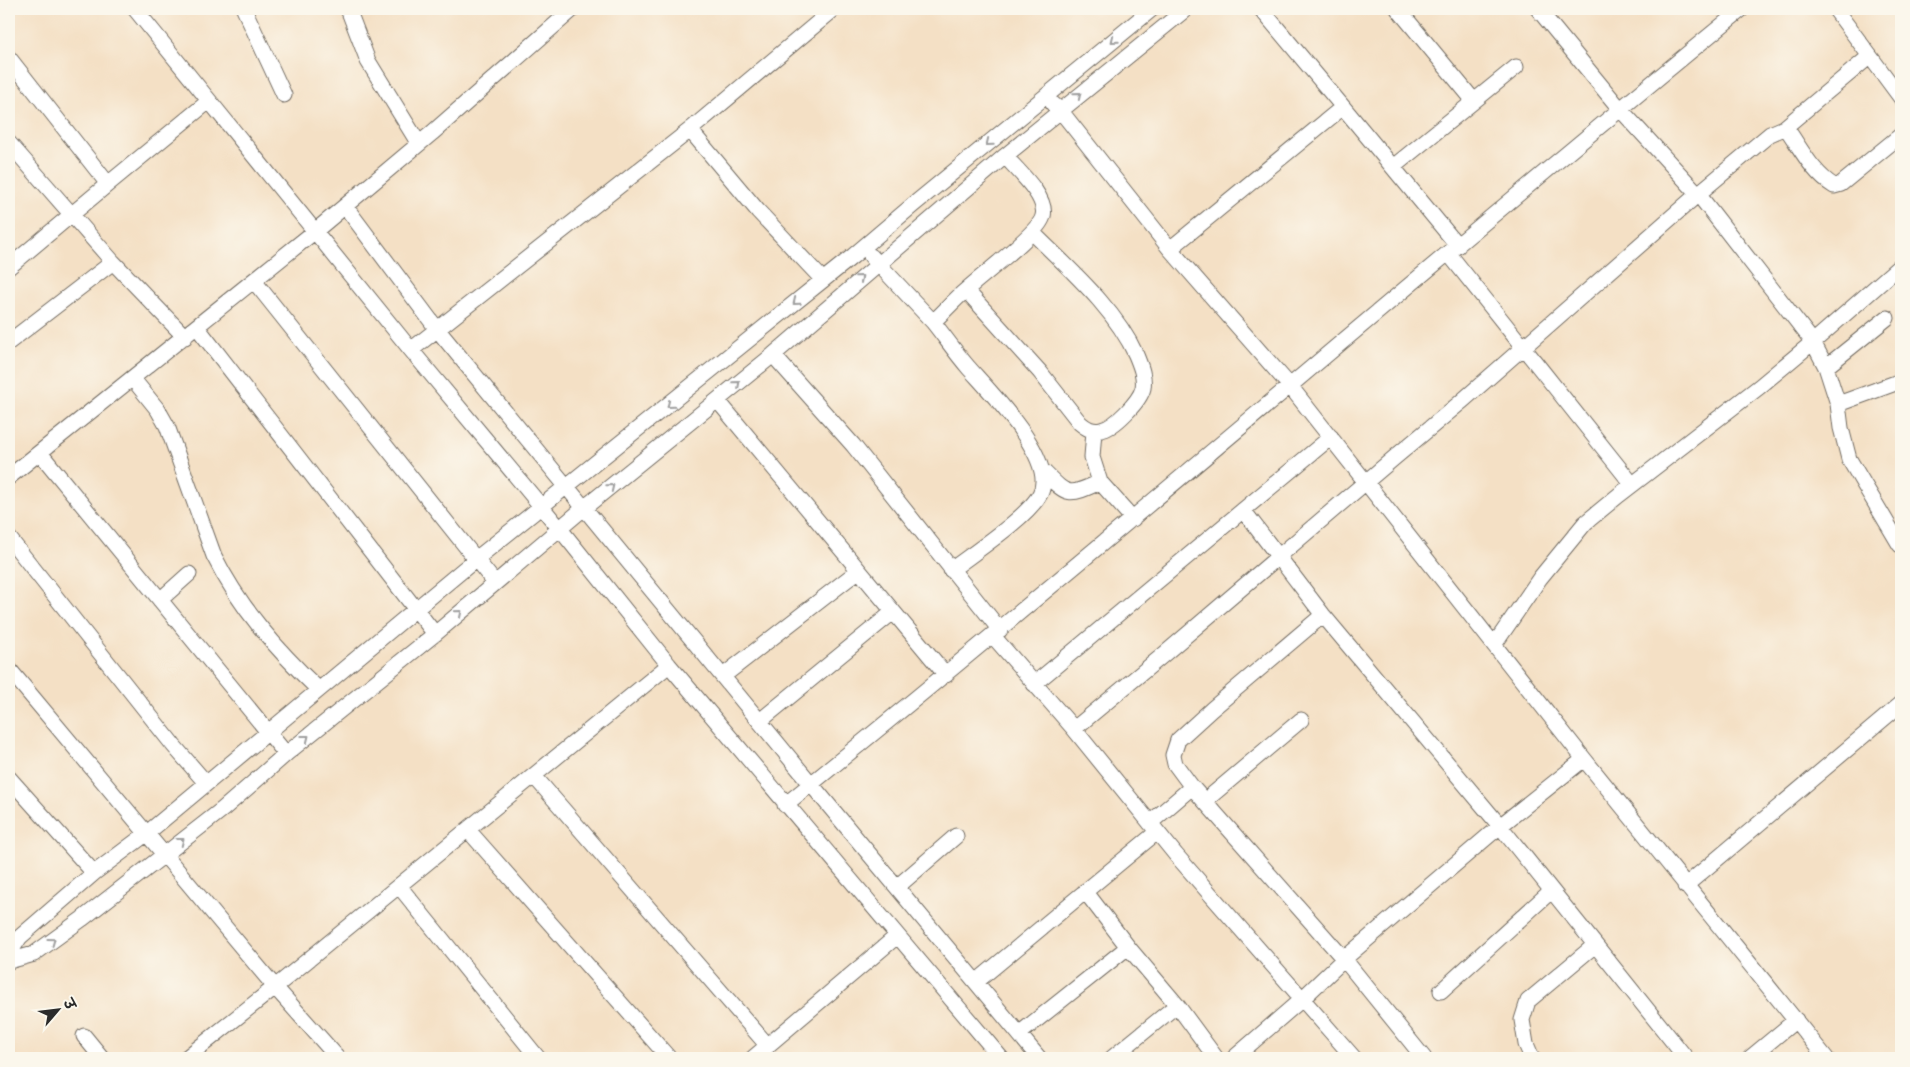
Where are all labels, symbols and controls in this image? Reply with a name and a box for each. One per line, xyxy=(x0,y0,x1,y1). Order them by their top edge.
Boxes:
one-way arrow xyxy=(1111,34,1120,42)
one-way arrow xyxy=(1073,92,1082,101)
one-way arrow xyxy=(985,137,994,146)
one-way arrow xyxy=(855,275,864,284)
one-way arrow xyxy=(793,297,802,305)
one-way arrow xyxy=(731,381,740,390)
one-way arrow xyxy=(667,399,676,407)
one-way arrow xyxy=(605,484,614,492)
one-way arrow xyxy=(454,610,463,619)
one-way arrow xyxy=(301,735,310,744)
one-way arrow xyxy=(175,839,184,847)
one-way arrow xyxy=(46,938,56,947)
north arrow xyxy=(32,984,82,1034)
text: उ xyxy=(56,994,80,1015)

